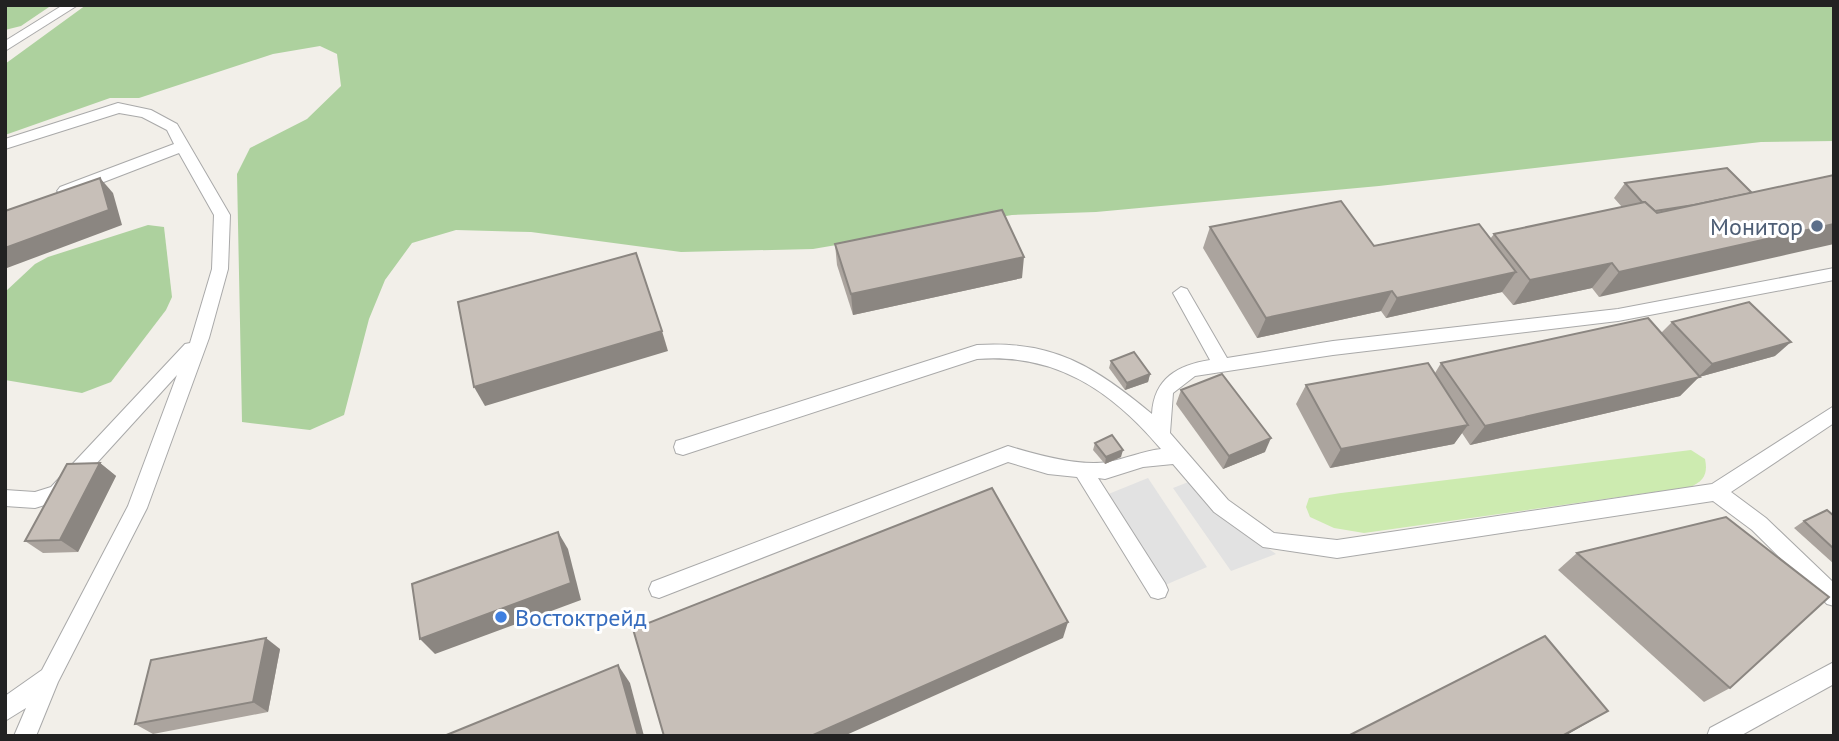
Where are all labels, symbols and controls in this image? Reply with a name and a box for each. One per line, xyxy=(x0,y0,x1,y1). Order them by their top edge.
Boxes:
place label: Монитор xyxy=(1710,211,1803,242)
marker: Монитор xyxy=(1809,218,1825,234)
place label: Востоктрейд xyxy=(515,602,647,633)
marker: Востоктрейд xyxy=(493,609,509,625)

